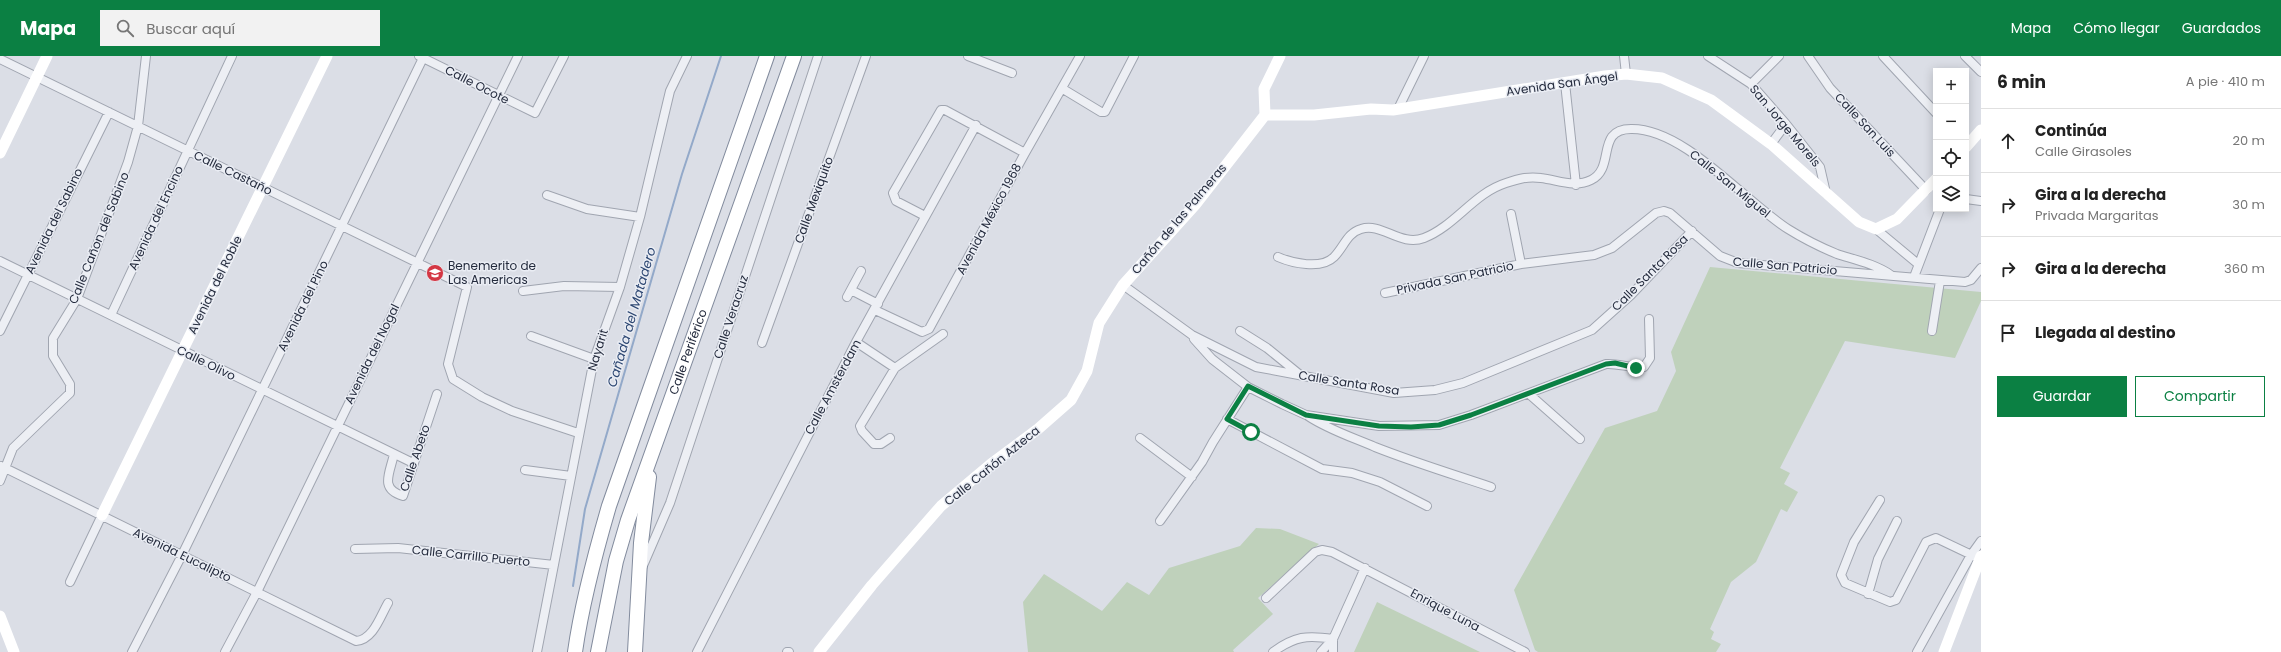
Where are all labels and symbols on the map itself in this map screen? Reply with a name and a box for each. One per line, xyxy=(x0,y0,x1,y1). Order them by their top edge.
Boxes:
street label: Calle Ocote xyxy=(442,61,512,108)
street label: Avenida San Ángel xyxy=(1505,67,1619,100)
street label: San Jorge Morels xyxy=(1746,81,1825,170)
street label: Calle San Luis xyxy=(1831,89,1900,160)
street label: Calle Castaño xyxy=(191,146,276,199)
street label: Calle San Miguel xyxy=(1686,146,1774,222)
street label: Calle Mexiquito xyxy=(790,154,837,246)
street label: Avenida México 1968 xyxy=(952,160,1025,277)
street label: Cañón de las Palmeras xyxy=(1127,160,1230,278)
street label: Avenida del Encino xyxy=(124,162,187,273)
street label: Avenida del Sabino xyxy=(21,165,87,276)
street label: Calle Cañon del Sabino xyxy=(64,169,133,306)
street label: Calle Santa Rosa xyxy=(1608,231,1692,315)
street label: Avenida del Roble xyxy=(183,233,246,337)
water label: Cañada del Matadero xyxy=(602,245,661,389)
street label: Calle San Patricio xyxy=(1732,252,1838,279)
street label: Avenida del Pino xyxy=(273,257,332,354)
place label: Benemerito de Las Americas xyxy=(448,257,536,288)
street label: Privada San Patricio xyxy=(1395,257,1515,298)
school or university icon: Benemerito de Las Americas xyxy=(425,263,445,283)
street label: Calle Veracruz xyxy=(709,273,752,361)
street label: Avenida del Nogal xyxy=(340,301,403,407)
street label: Calle Periférico xyxy=(665,306,711,397)
street label: Nayarit xyxy=(583,327,612,373)
street label: Calle Amsterdam xyxy=(800,336,865,437)
street label: Calle Olivo xyxy=(174,341,239,384)
route end xyxy=(1627,359,1645,377)
street label: Calle Santa Rosa xyxy=(1297,366,1401,399)
street label: Calle Abeto xyxy=(395,422,434,494)
street label: Calle Cañón Azteca xyxy=(940,422,1043,509)
route start xyxy=(1242,423,1260,441)
street label: Avenida Eucalipto xyxy=(130,523,235,586)
street label: Calle Carrillo Puerto xyxy=(411,541,531,570)
street label: Enrique Luna xyxy=(1408,584,1483,635)

